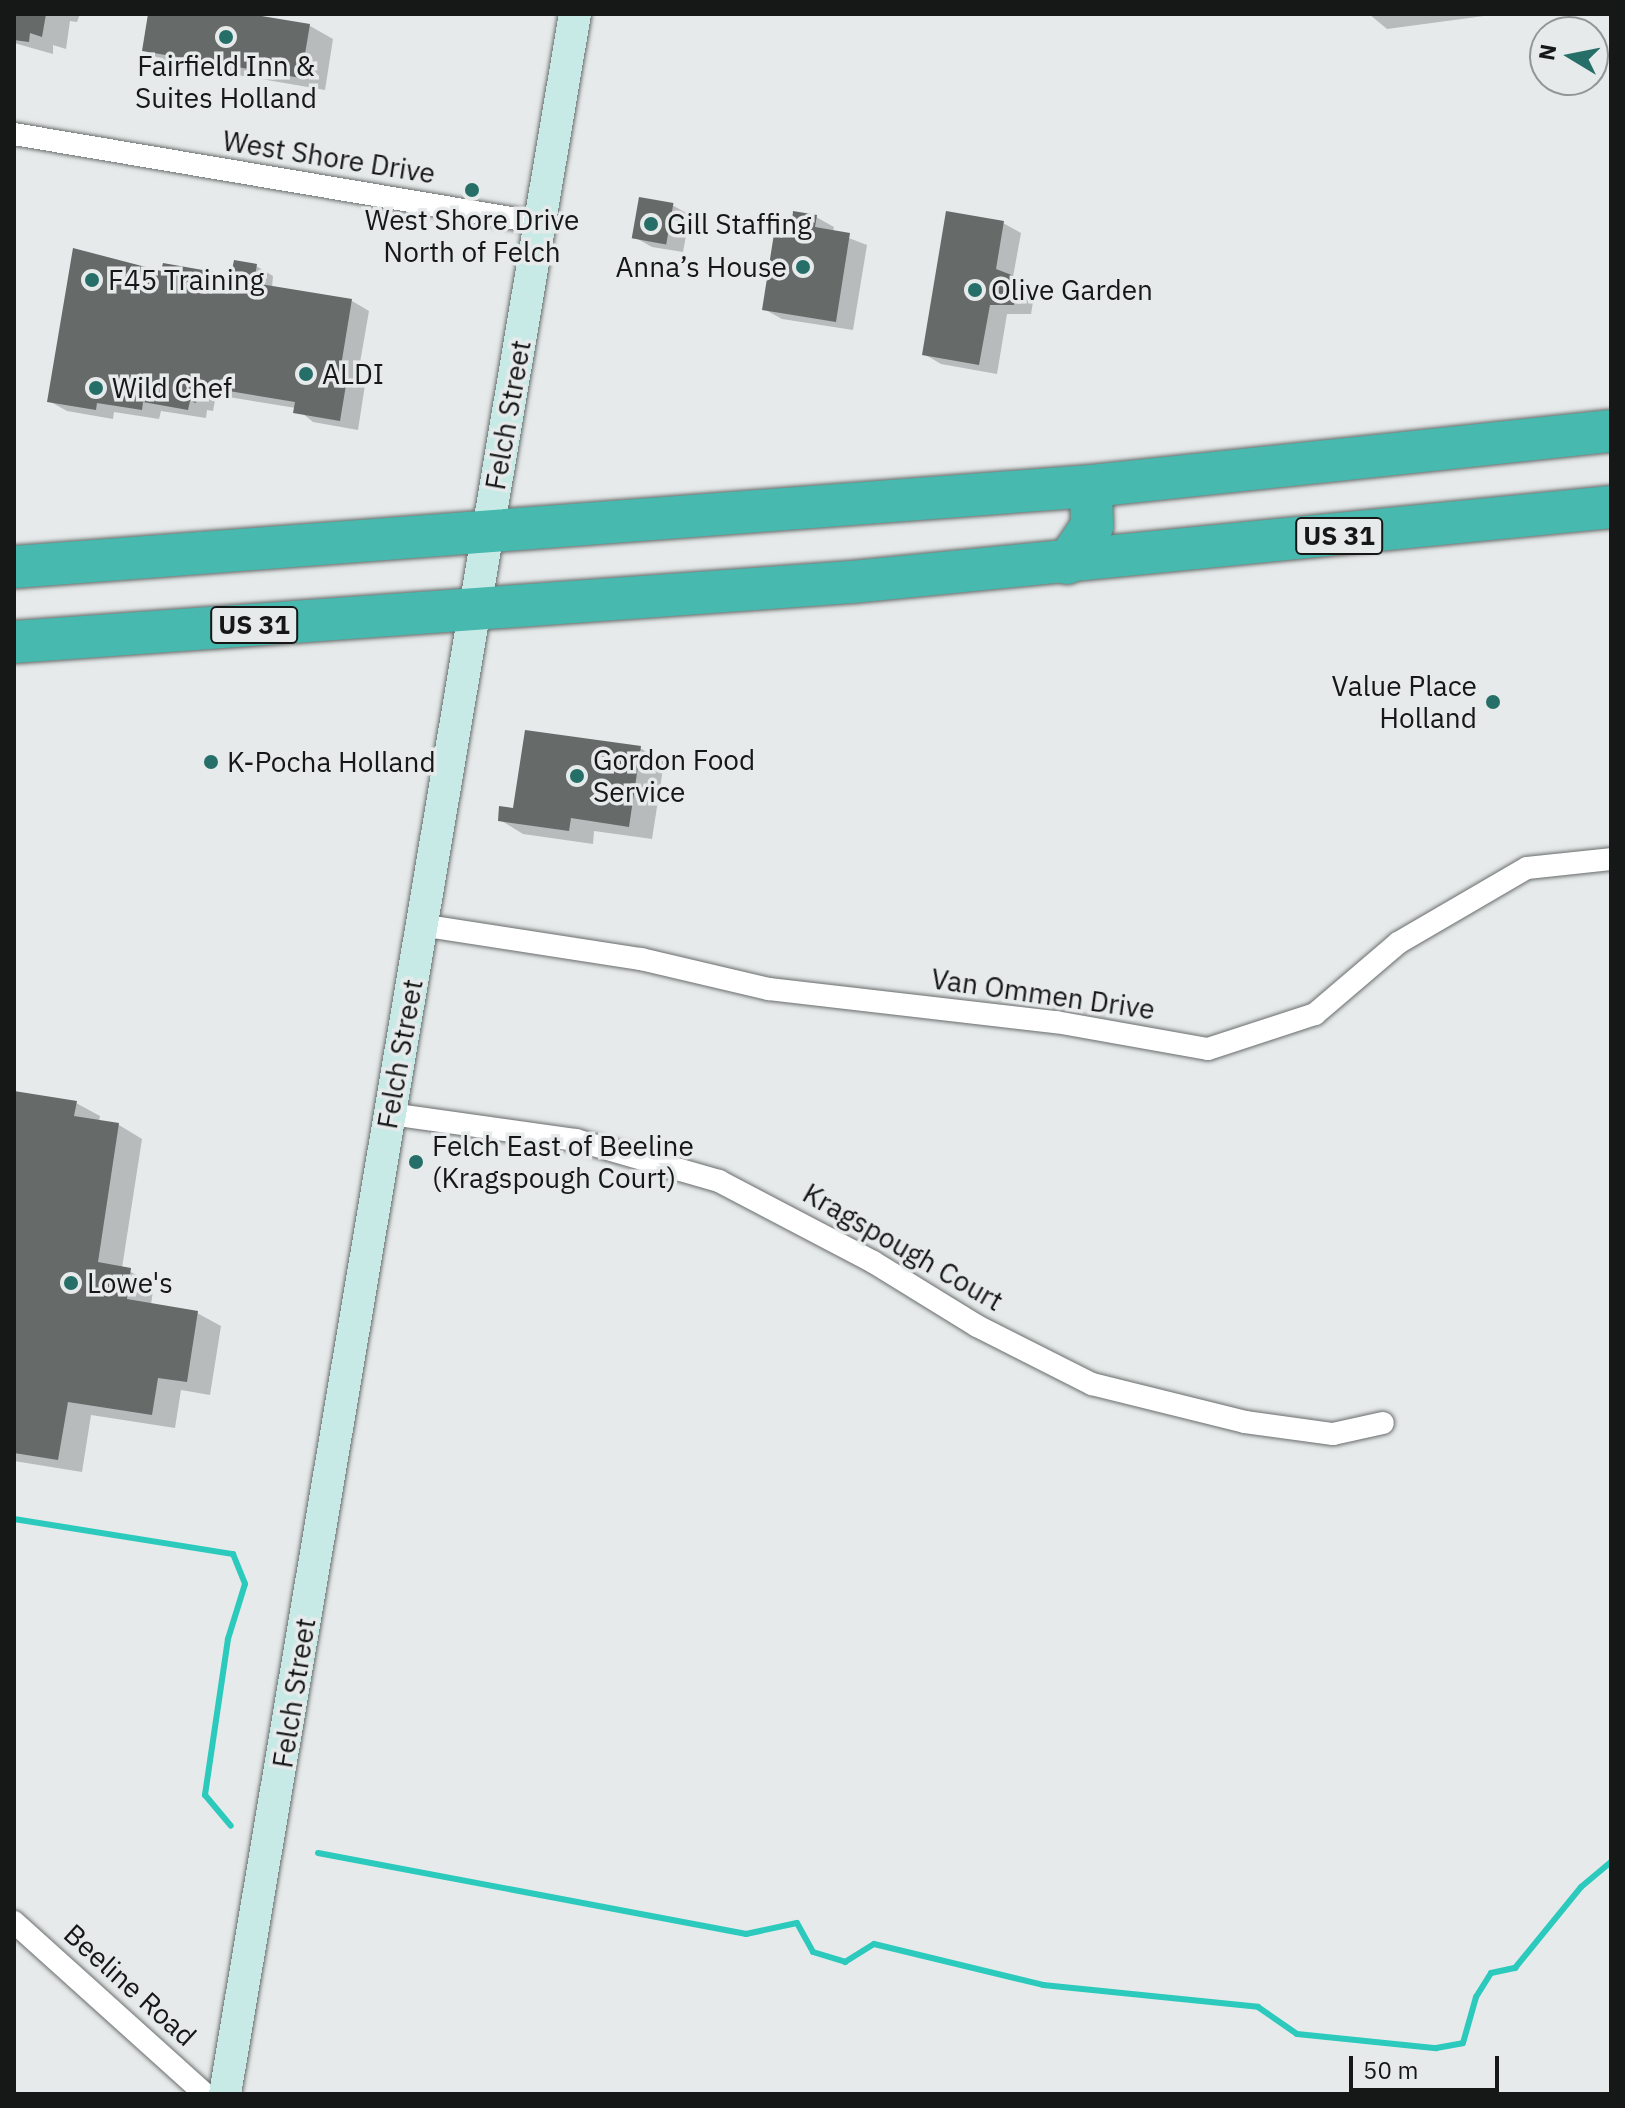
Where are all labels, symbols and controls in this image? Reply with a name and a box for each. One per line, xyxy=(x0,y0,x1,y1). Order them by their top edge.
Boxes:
north arrow xyxy=(1529,16,1609,96)
marker: Fairfield Inn & Suites Holland xyxy=(217,28,235,46)
text: N xyxy=(1531,42,1563,62)
place label: Fairfield Inn & Suites Holland xyxy=(135,49,317,115)
street label: West Shore Drive xyxy=(220,124,438,190)
marker: West Shore Drive North of Felch xyxy=(463,181,481,199)
place label: West Shore Drive North of Felch xyxy=(365,203,579,269)
place label: Gill Staffing xyxy=(667,207,812,241)
marker: Gill Staffing xyxy=(642,215,660,233)
place label: Anna’s House xyxy=(615,250,787,284)
marker: Anna’s House xyxy=(794,258,812,276)
place label: F45 Training xyxy=(108,263,264,297)
marker: F45 Training xyxy=(83,271,101,289)
place label: Olive Garden xyxy=(991,273,1153,307)
marker: Olive Garden xyxy=(966,281,984,299)
street label: Felch Street xyxy=(478,338,538,492)
place label: ALDI xyxy=(322,357,384,391)
marker: ALDI xyxy=(297,365,315,383)
place label: Wild Chef xyxy=(112,371,232,405)
marker: Wild Chef xyxy=(87,379,105,397)
road number: US 31 xyxy=(1295,514,1383,558)
road number: US 31 xyxy=(210,603,298,647)
place label: Value Place Holland xyxy=(1332,669,1477,735)
marker: Value Place Holland xyxy=(1484,693,1502,711)
place label: Gordon Food Service xyxy=(593,743,755,809)
place label: K-Pocha Holland xyxy=(227,745,436,779)
marker: K-Pocha Holland xyxy=(202,753,220,771)
marker: Gordon Food Service xyxy=(568,767,586,785)
street label: Van Ommen Drive xyxy=(929,962,1157,1026)
street label: Felch Street xyxy=(370,977,430,1131)
place label: Felch East of Beeline (Kragspough Court) xyxy=(432,1129,694,1195)
marker: Felch East of Beeline (Kragspough Court) xyxy=(407,1153,425,1171)
street label: Kragspough Court xyxy=(797,1176,1009,1318)
place label: Lowe's xyxy=(87,1266,173,1300)
marker: Lowe's xyxy=(62,1274,80,1292)
street label: Felch Street xyxy=(266,1616,322,1770)
street label: Beeline Road xyxy=(57,1917,203,2053)
scale bar xyxy=(1353,2040,1503,2090)
text: 50 m xyxy=(1363,2054,1418,2086)

